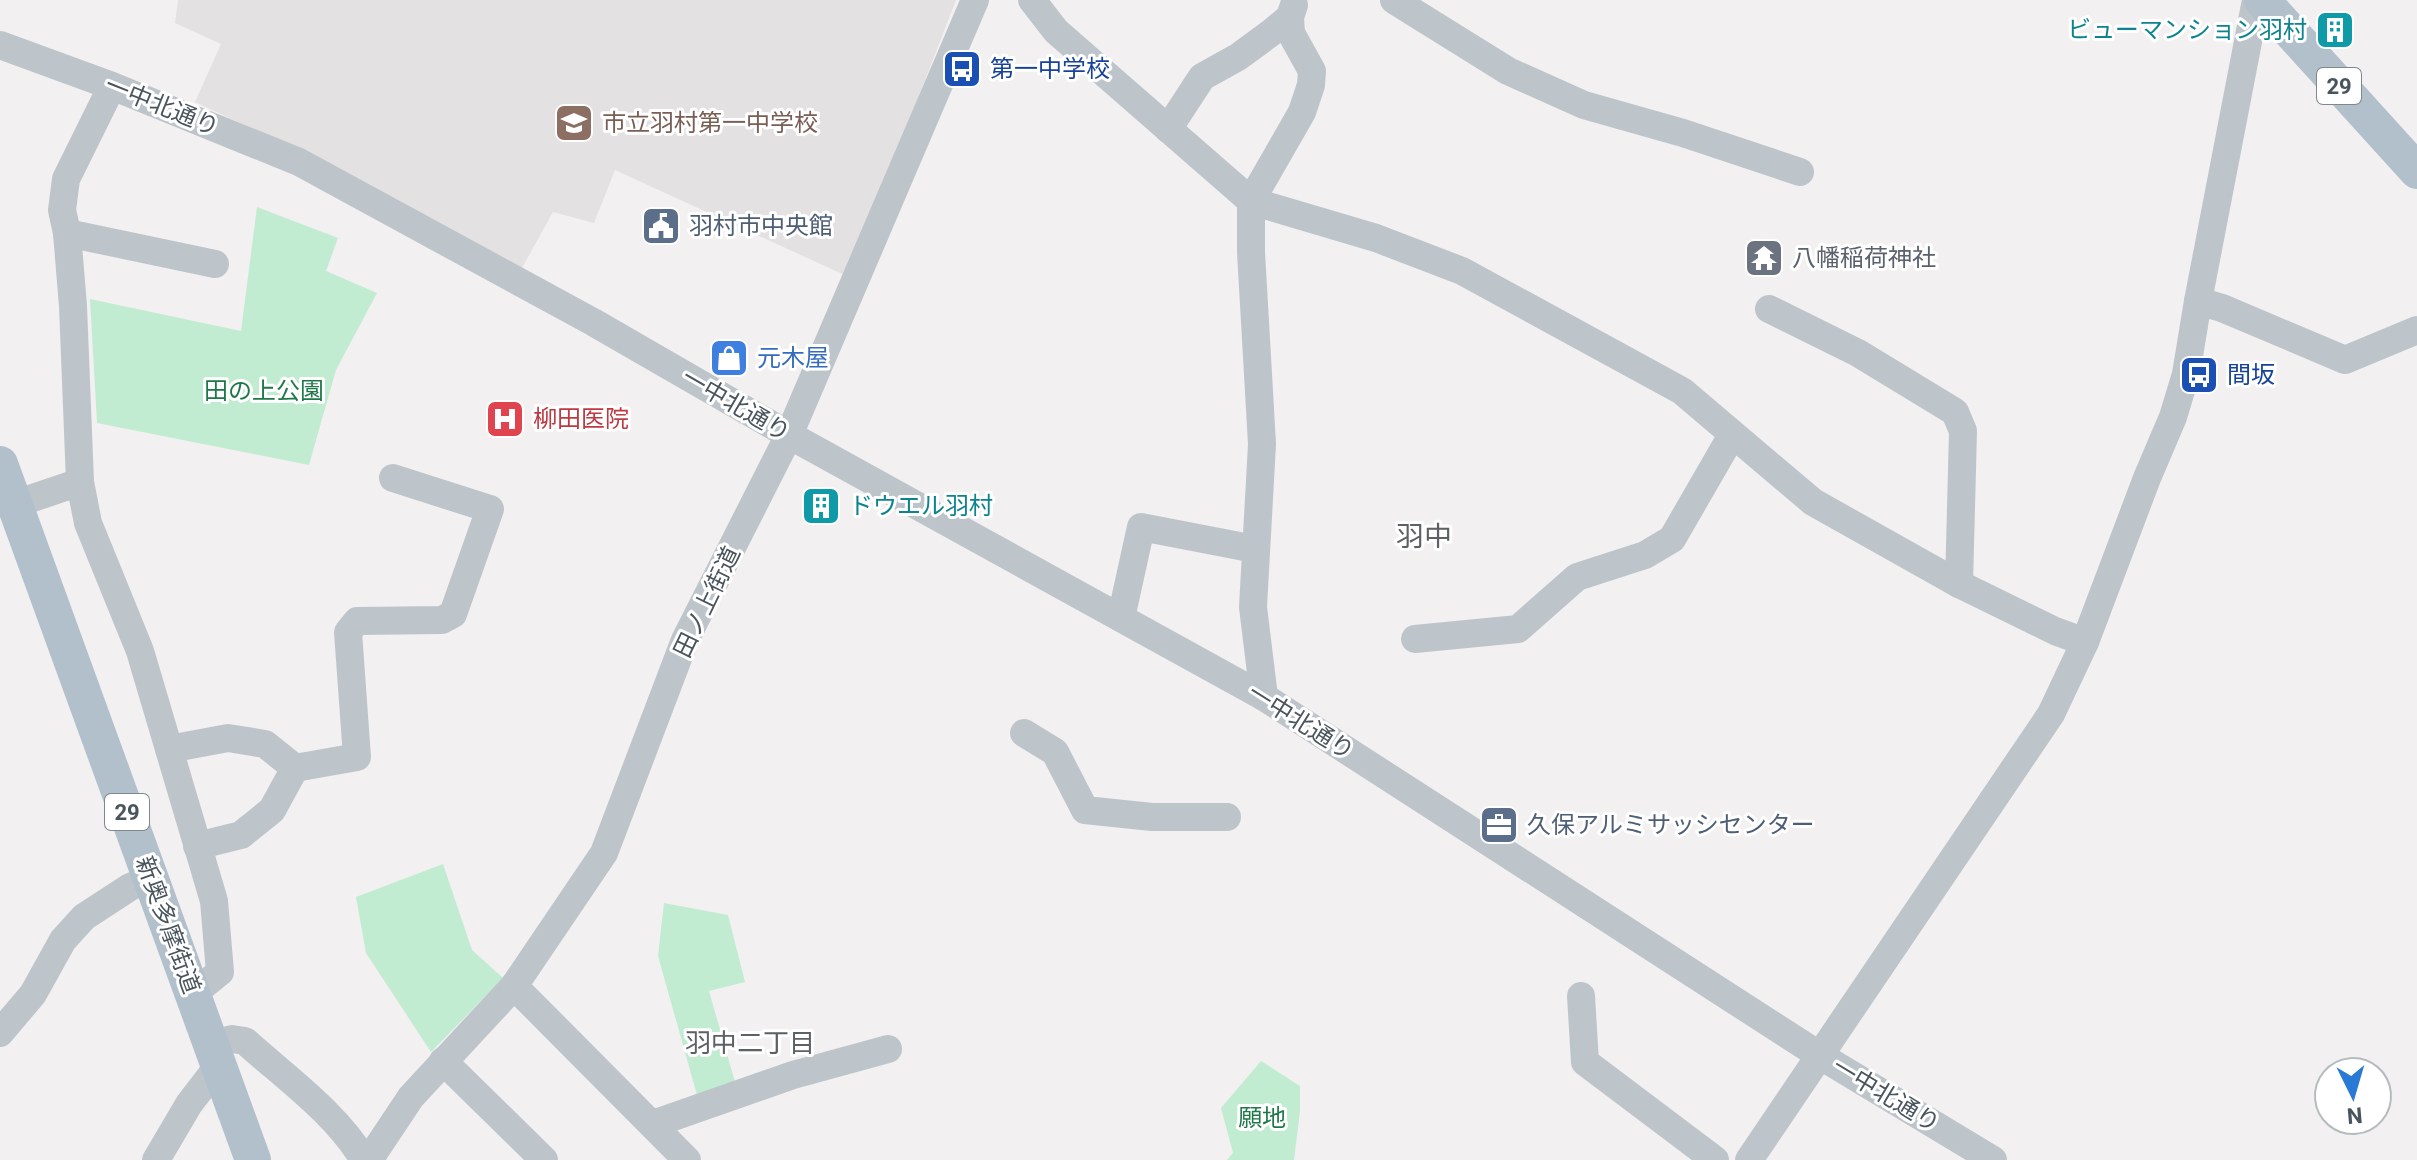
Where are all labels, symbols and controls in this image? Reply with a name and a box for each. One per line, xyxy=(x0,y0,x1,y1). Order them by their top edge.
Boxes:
building icon: ビューマンション羽村 xyxy=(2314,9,2356,51)
place label: ビューマンション羽村 xyxy=(2067,16,2307,44)
bus stop icon: 第一中学校 xyxy=(941,48,983,90)
place label: 第一中学校 xyxy=(990,55,1110,83)
road number: 29 xyxy=(2317,68,2361,104)
street label: 一中北通り xyxy=(101,71,223,141)
school or university icon: 市立羽村第一中学校 xyxy=(553,102,595,144)
place label: 市立羽村第一中学校 xyxy=(602,109,818,137)
public building icon: 羽村市中央館 xyxy=(640,205,682,247)
place label: 羽村市中央館 xyxy=(689,212,833,240)
temple icon: 八幡稲荷神社 xyxy=(1743,237,1785,279)
place label: 八幡稲荷神社 xyxy=(1792,244,1936,272)
shop icon: 元木屋 xyxy=(708,337,750,379)
place label: 元木屋 xyxy=(757,344,829,372)
bus stop icon: 間坂 xyxy=(2178,354,2220,396)
place label: 間坂 xyxy=(2227,361,2275,389)
street label: 一中北通り xyxy=(677,363,795,447)
park label: 田の上公園 xyxy=(204,377,324,405)
hospital icon: 柳田医院 xyxy=(484,398,526,440)
place label: 柳田医院 xyxy=(533,405,629,433)
building icon: ドウエル羽村 xyxy=(800,485,842,527)
place label: ドウエル羽村 xyxy=(849,492,993,520)
district label: 羽中 xyxy=(1396,520,1452,553)
street label: 田ノ上街道 xyxy=(668,542,746,662)
street label: 一中北通り xyxy=(1243,678,1359,766)
road number: 29 xyxy=(105,794,149,830)
office icon: 久保アルミサッシセンター xyxy=(1478,804,1520,846)
place label: 久保アルミサッシセンター xyxy=(1527,811,1815,839)
street label: 新奥多摩街道 xyxy=(130,853,206,997)
district label: 羽中二丁目 xyxy=(685,1028,815,1058)
street label: 一中北通り xyxy=(1827,1052,1945,1138)
north arrow xyxy=(2313,1056,2393,1136)
text: N xyxy=(2346,1102,2364,1129)
park label: 願地 xyxy=(1238,1104,1286,1132)

